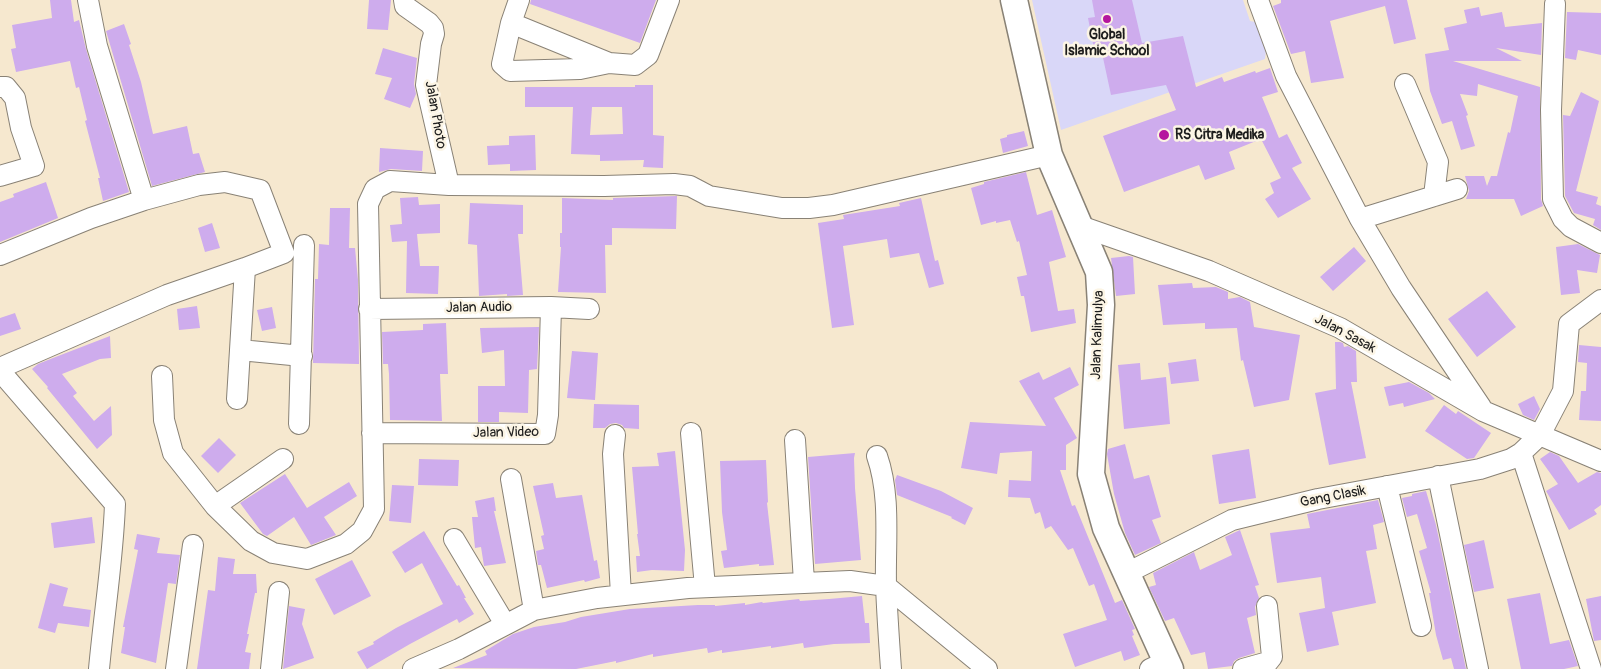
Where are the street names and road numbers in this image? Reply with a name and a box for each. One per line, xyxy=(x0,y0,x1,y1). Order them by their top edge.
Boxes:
street label: Jalan Photo xyxy=(421,80,449,150)
street label: Jalan Kalimulya xyxy=(1088,290,1108,380)
street label: Jalan Audio xyxy=(446,299,512,317)
street label: Jalan Sasak xyxy=(1312,311,1378,357)
street label: Jalan Video xyxy=(473,424,539,442)
street label: Gang Clasik xyxy=(1299,482,1367,512)

